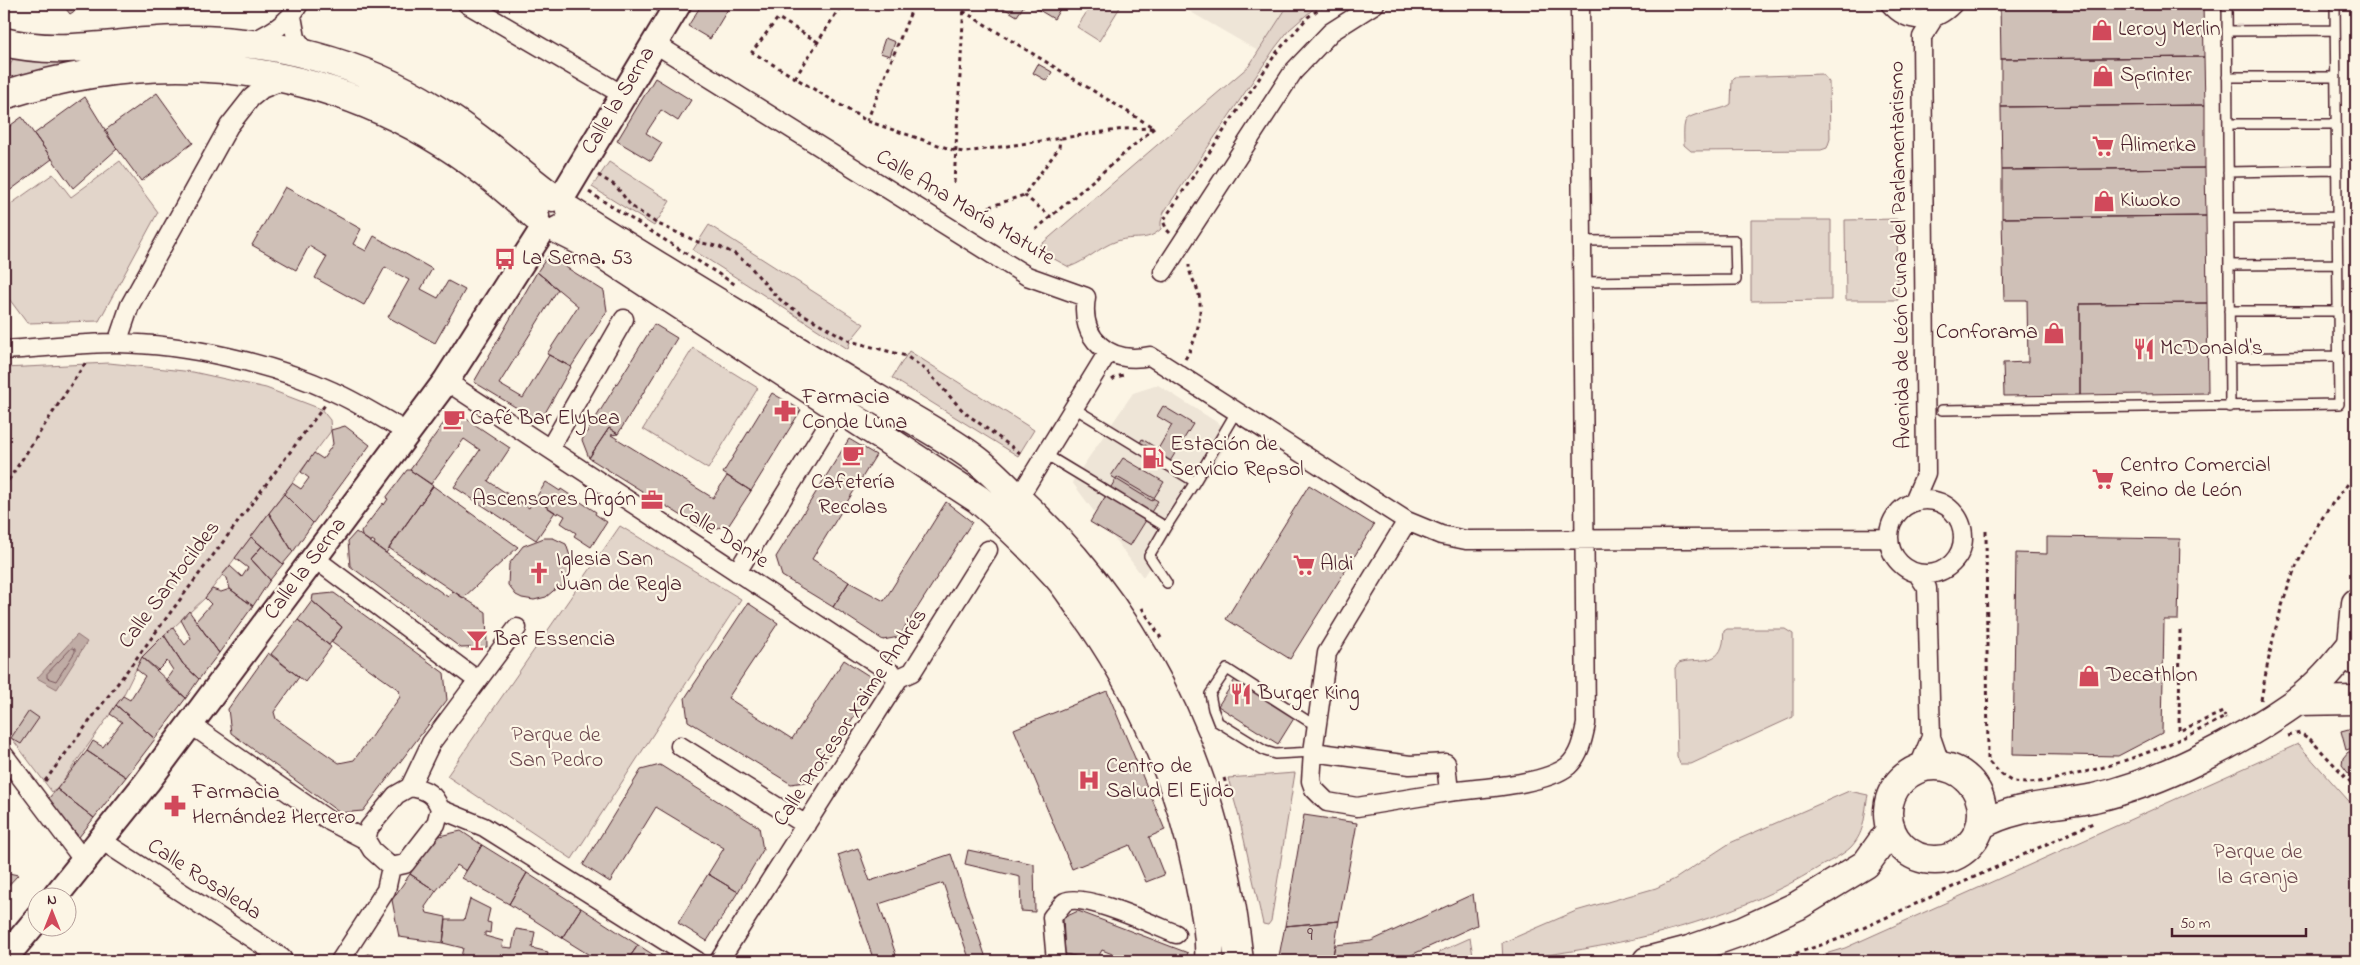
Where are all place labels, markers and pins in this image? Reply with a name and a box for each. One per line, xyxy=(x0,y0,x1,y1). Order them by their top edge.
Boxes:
place label: Leroy Merlin xyxy=(2118,14,2221,47)
shop icon: Leroy Merlin xyxy=(2089,17,2115,43)
place label: Sprinter xyxy=(2120,60,2192,92)
shop icon: Sprinter xyxy=(2090,63,2116,89)
place label: Alimerka xyxy=(2120,130,2196,162)
supermarket icon: Alimerka xyxy=(2090,133,2116,159)
place label: Kiwoko xyxy=(2120,185,2181,217)
shop icon: Kiwoko xyxy=(2091,188,2117,214)
place label: La Serna. 53 xyxy=(522,243,633,275)
bus stop icon: La Serna. 53 xyxy=(492,246,518,272)
place label: Conforama xyxy=(1936,317,2038,349)
shop icon: Conforama xyxy=(2041,320,2067,346)
place label: McDonald's xyxy=(2160,333,2263,365)
restaurant icon: McDonald's xyxy=(2131,336,2157,362)
place label: Farmacia Conde Luna xyxy=(801,382,907,439)
pharmacy icon: Farmacia Conde Luna xyxy=(772,398,798,424)
place label: Café Bar Elybea xyxy=(470,403,620,436)
cafe icon: Café Bar Elybea xyxy=(441,406,467,432)
place label: Estación de Servicio Repsol xyxy=(1170,429,1304,486)
cafe icon: Cafetería Recolas xyxy=(840,442,866,468)
fuel station icon: Estación de Servicio Repsol xyxy=(1140,445,1166,471)
place label: Centro Comercial Reino de León xyxy=(2120,450,2271,507)
supermarket icon: Centro Comercial Reino de León xyxy=(2090,466,2116,492)
place label: Cafetería Recolas xyxy=(811,467,895,524)
place label: Ascensores Argón xyxy=(472,484,636,517)
office icon: Ascensores Argón xyxy=(639,487,665,513)
place label: Iglesia San Juan de Regla xyxy=(556,544,682,602)
place label: Aldi xyxy=(1320,549,1354,581)
supermarket icon: Aldi xyxy=(1291,552,1317,578)
church icon: Iglesia San Juan de Regla xyxy=(526,560,552,586)
place label: Bar Essencia xyxy=(493,624,615,656)
bar icon: Bar Essencia xyxy=(464,627,490,653)
place label: Decathlon xyxy=(2105,660,2197,692)
shop icon: Decathlon xyxy=(2076,663,2102,689)
place label: Burger King xyxy=(1257,678,1360,711)
restaurant icon: Burger King xyxy=(1228,681,1254,707)
place label: Centro de Salud El Ejido xyxy=(1106,751,1234,808)
hospital icon: Centro de Salud El Ejido xyxy=(1076,767,1102,793)
place label: Farmacia Hernández Herrero xyxy=(191,777,356,834)
pharmacy icon: Farmacia Hernández Herrero xyxy=(162,793,188,819)

